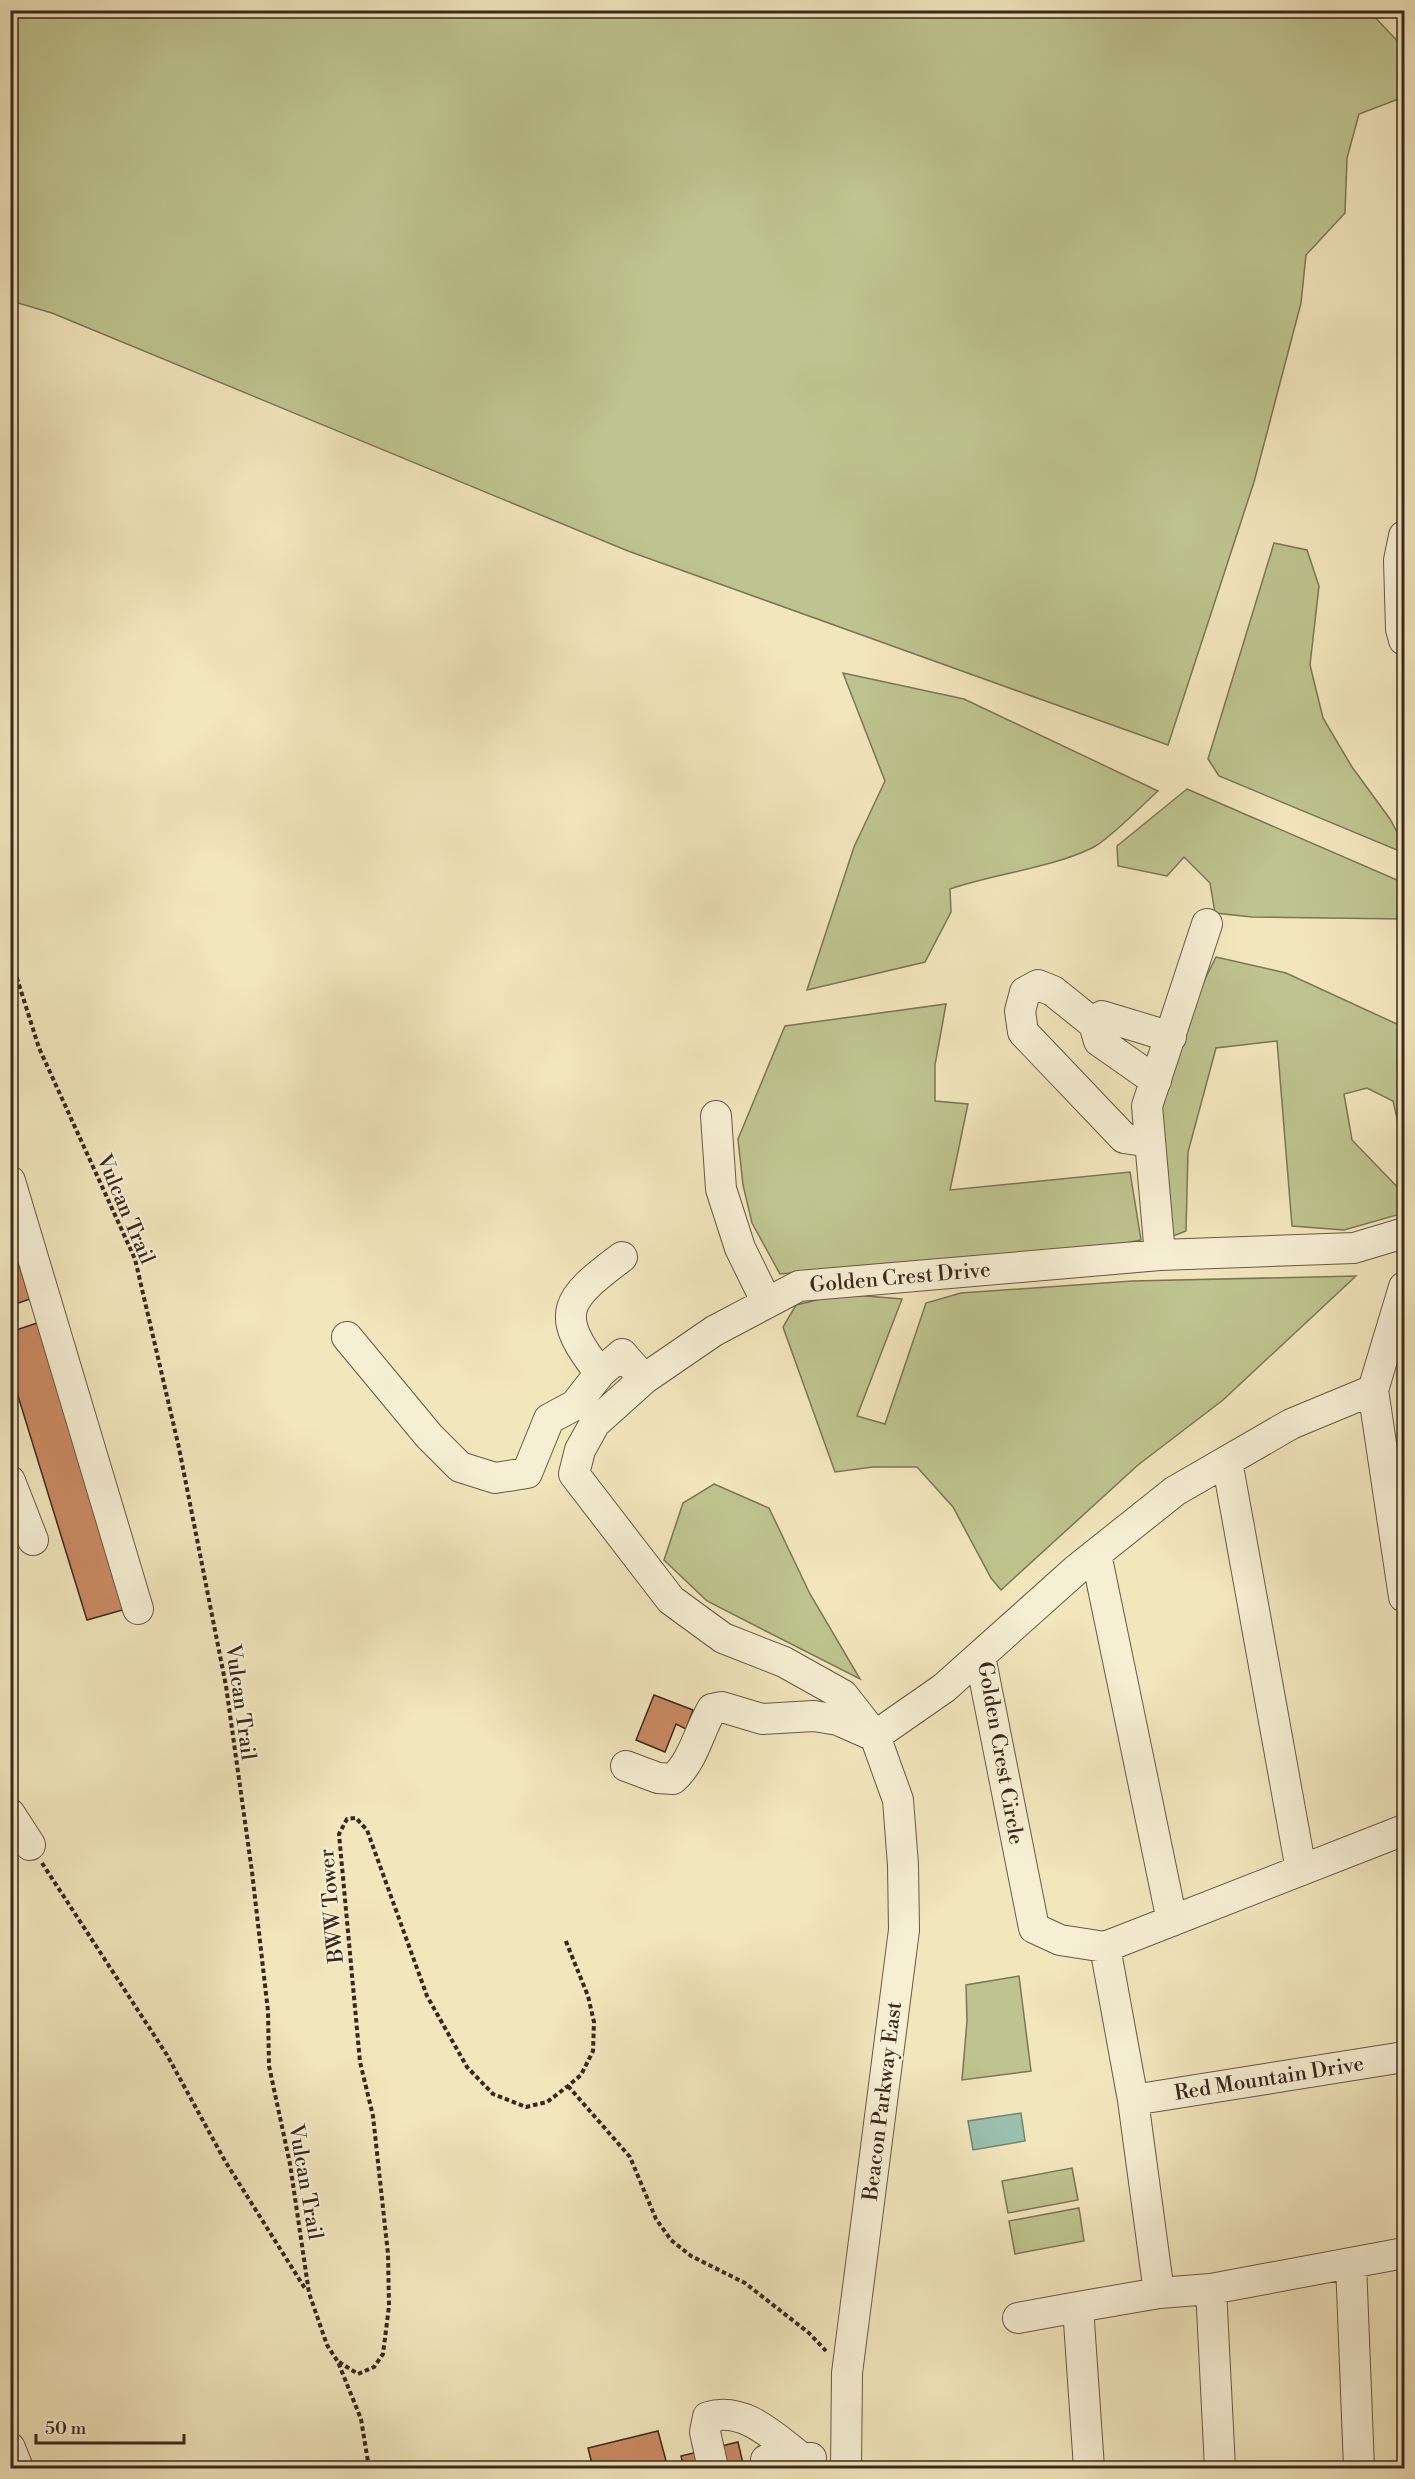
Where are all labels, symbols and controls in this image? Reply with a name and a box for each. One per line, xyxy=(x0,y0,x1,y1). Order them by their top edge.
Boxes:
street label: Vulcan Trail xyxy=(90,1150,160,1268)
street label: Golden Crest Drive xyxy=(809,1257,992,1299)
street label: Vulcan Trail xyxy=(219,1642,261,1762)
street label: Golden Crest Circle xyxy=(971,1660,1029,1847)
street label: BWW Tower xyxy=(314,1848,350,1965)
street label: Beacon Parkway East xyxy=(858,2000,908,2203)
street label: Red Mountain Drive xyxy=(1172,2051,1366,2107)
street label: Vulcan Trail xyxy=(282,2121,328,2242)
scale bar xyxy=(36,2407,184,2445)
text: 50 m xyxy=(45,2417,87,2440)

